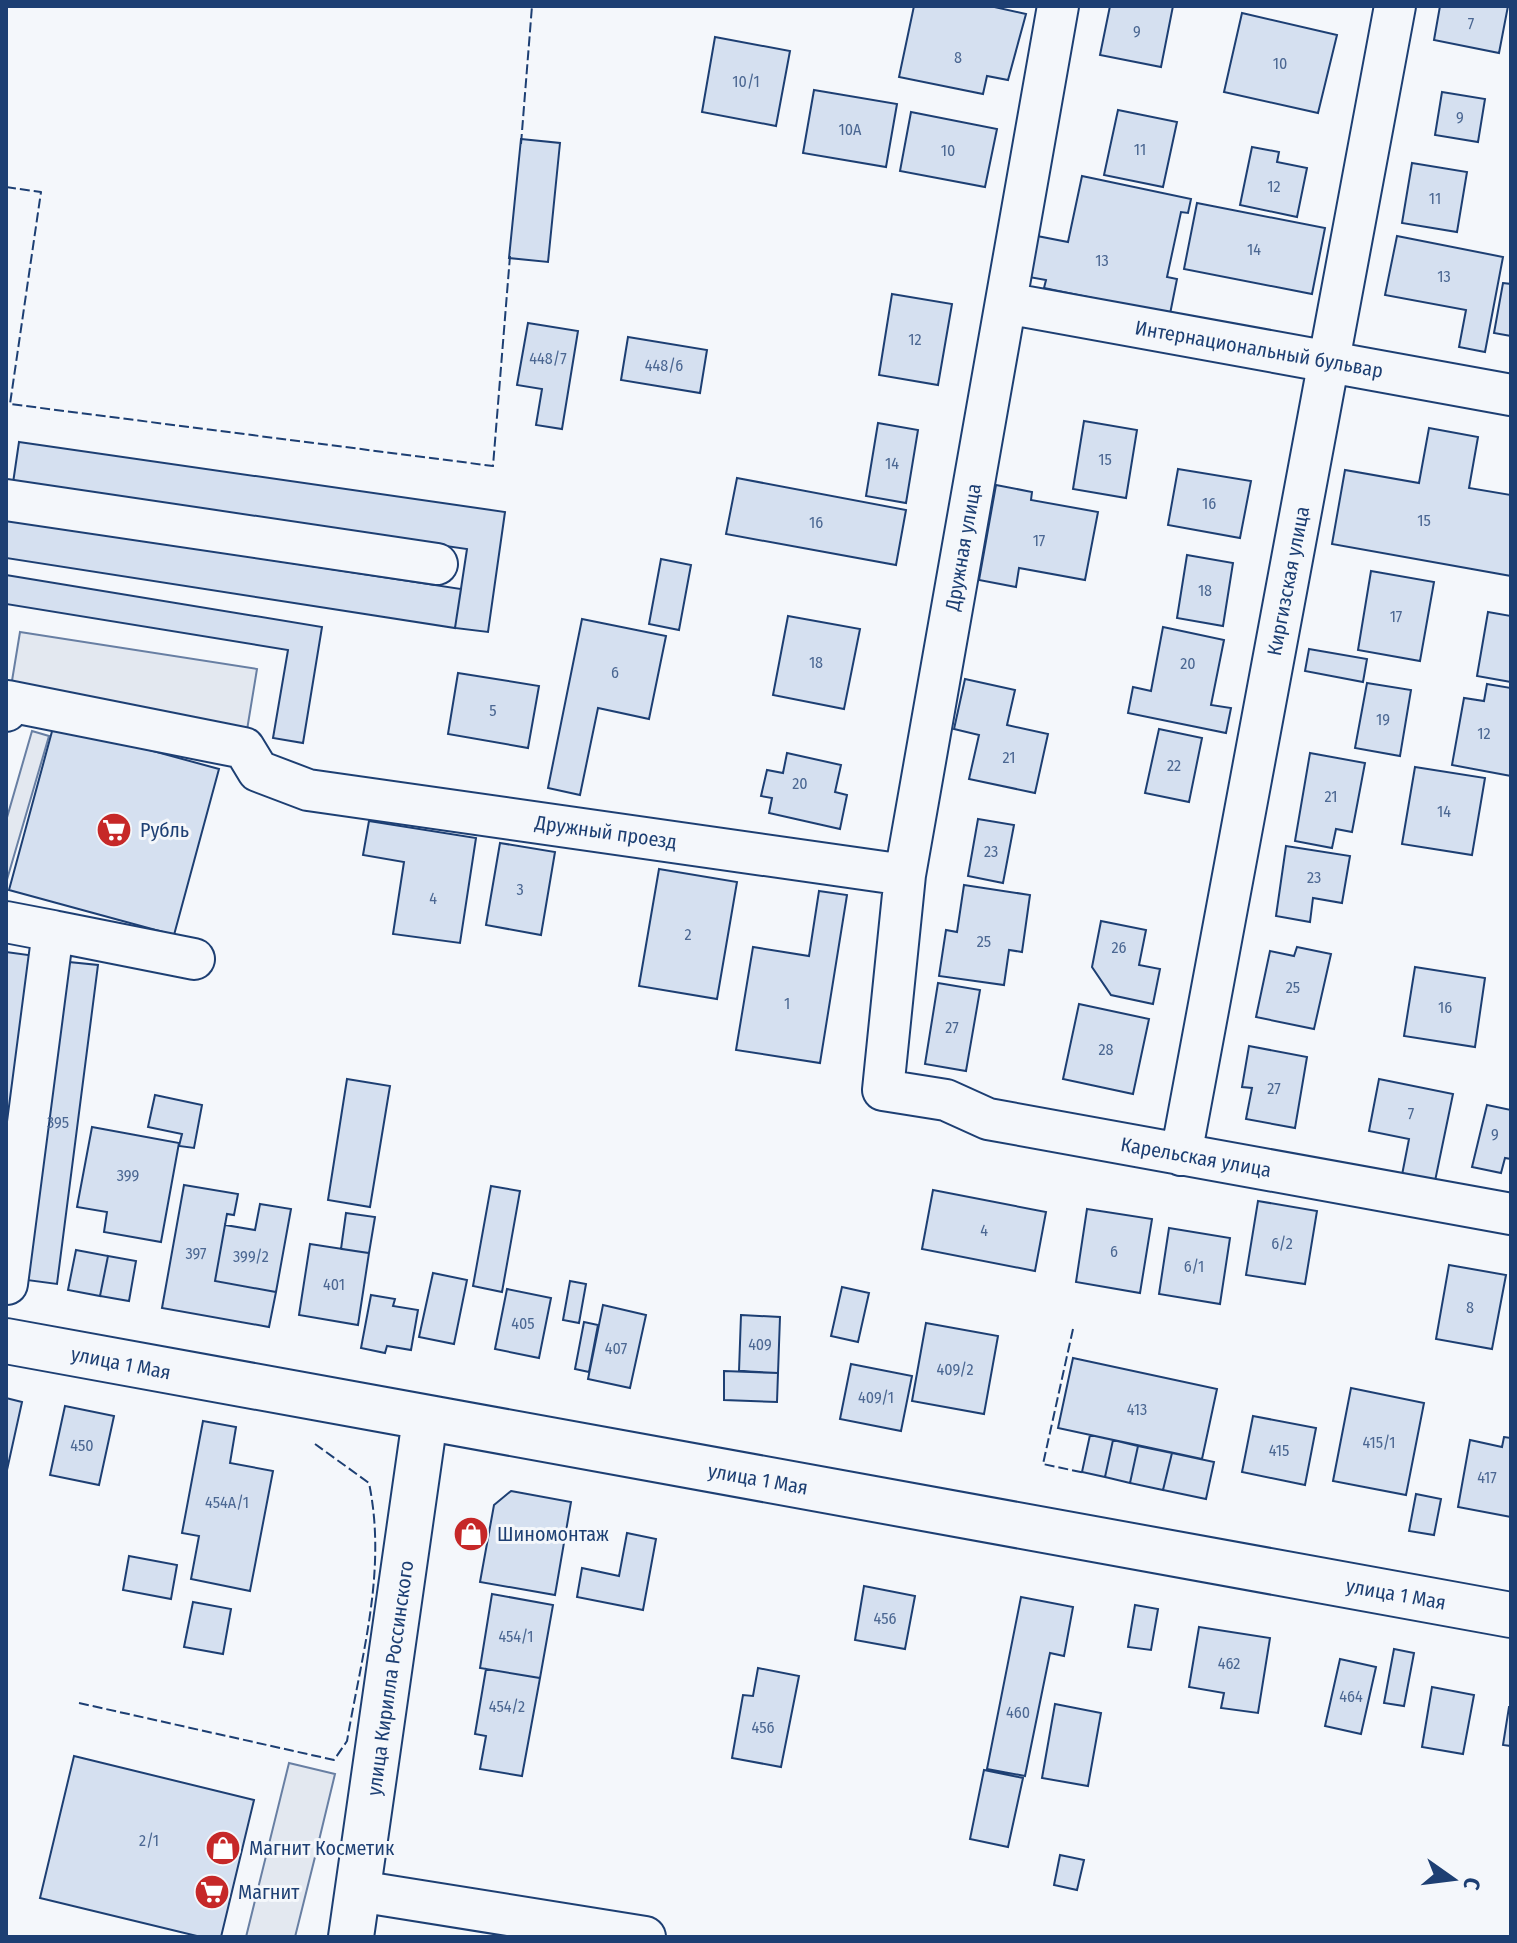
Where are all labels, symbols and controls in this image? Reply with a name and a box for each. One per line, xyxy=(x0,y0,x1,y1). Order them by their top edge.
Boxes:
house number: 7 xyxy=(1468,14,1475,33)
house number: 9 xyxy=(1133,22,1141,41)
house number: 8 xyxy=(954,48,962,67)
house number: 10 xyxy=(1273,54,1287,73)
house number: 10/1 xyxy=(732,72,760,91)
house number: 9 xyxy=(1456,108,1464,127)
house number: 10А xyxy=(839,120,862,139)
house number: 11 xyxy=(1134,140,1146,159)
house number: 10 xyxy=(941,141,955,160)
house number: 12 xyxy=(1267,177,1281,196)
house number: 11 xyxy=(1429,189,1441,208)
house number: 14 xyxy=(1247,240,1261,259)
house number: 13 xyxy=(1095,251,1109,270)
house number: 13 xyxy=(1437,267,1451,286)
street label: Интернациональный бульвар xyxy=(1133,315,1385,383)
house number: 12 xyxy=(908,330,922,349)
house number: 448/7 xyxy=(529,349,567,368)
house number: 448/6 xyxy=(645,356,683,375)
house number: 15 xyxy=(1098,450,1112,469)
house number: 14 xyxy=(885,454,899,473)
street label: Дружная улица xyxy=(940,482,986,613)
house number: 16 xyxy=(1202,494,1216,513)
street label: Киргизская улица xyxy=(1262,504,1314,658)
house number: 15 xyxy=(1417,511,1431,530)
house number: 16 xyxy=(809,513,823,532)
house number: 17 xyxy=(1033,531,1046,550)
house number: 18 xyxy=(1198,581,1212,600)
house number: 17 xyxy=(1390,607,1403,626)
house number: 18 xyxy=(809,653,823,672)
house number: 20 xyxy=(1180,654,1196,673)
house number: 6 xyxy=(611,663,619,682)
house number: 5 xyxy=(489,701,497,720)
house number: 19 xyxy=(1376,710,1390,729)
house number: 12 xyxy=(1477,724,1491,743)
house number: 21 xyxy=(1003,748,1015,767)
house number: 22 xyxy=(1167,756,1181,775)
house number: 20 xyxy=(792,774,808,793)
house number: 21 xyxy=(1325,787,1337,806)
house number: 14 xyxy=(1437,802,1451,821)
street label: Дружный проезд xyxy=(533,810,678,854)
supermarket icon: Рубль xyxy=(95,811,133,849)
place label: Рубль xyxy=(140,818,189,842)
house number: 23 xyxy=(984,842,998,861)
house number: 23 xyxy=(1307,868,1321,887)
house number: 3 xyxy=(516,880,524,899)
house number: 4 xyxy=(429,889,437,908)
house number: 2 xyxy=(684,925,692,944)
house number: 25 xyxy=(977,932,991,951)
house number: 26 xyxy=(1112,938,1127,957)
house number: 25 xyxy=(1286,978,1300,997)
house number: 1 xyxy=(784,994,790,1013)
house number: 16 xyxy=(1438,998,1452,1017)
house number: 27 xyxy=(945,1018,959,1037)
house number: 28 xyxy=(1098,1040,1114,1059)
house number: 27 xyxy=(1267,1079,1281,1098)
house number: 7 xyxy=(1408,1104,1415,1123)
house number: 395 xyxy=(47,1113,69,1132)
house number: 9 xyxy=(1491,1125,1499,1144)
street label: Карельская улица xyxy=(1119,1132,1273,1182)
house number: 399 xyxy=(117,1166,140,1185)
house number: 4 xyxy=(980,1221,988,1240)
house number: 6/2 xyxy=(1271,1234,1293,1253)
house number: 6 xyxy=(1110,1242,1118,1261)
house number: 397 xyxy=(185,1244,207,1263)
house number: 399/2 xyxy=(233,1247,269,1266)
house number: 6/1 xyxy=(1184,1257,1204,1276)
house number: 401 xyxy=(323,1275,345,1294)
house number: 8 xyxy=(1466,1298,1474,1317)
house number: 405 xyxy=(511,1314,535,1333)
house number: 409 xyxy=(748,1335,772,1354)
house number: 407 xyxy=(605,1339,628,1358)
street label: улица 1 Мая xyxy=(69,1342,173,1384)
house number: 409/2 xyxy=(937,1360,974,1379)
house number: 409/1 xyxy=(858,1388,894,1407)
house number: 413 xyxy=(1127,1400,1147,1419)
house number: 415/1 xyxy=(1363,1433,1395,1452)
house number: 450 xyxy=(70,1436,94,1455)
house number: 415 xyxy=(1269,1441,1289,1460)
street label: улица 1 Мая xyxy=(706,1458,810,1500)
house number: 417 xyxy=(1477,1468,1497,1487)
house number: 454А/1 xyxy=(205,1493,249,1512)
shop icon: Шиномонтаж xyxy=(452,1515,490,1553)
place label: Шиномонтаж xyxy=(497,1522,609,1546)
street label: улица Кирилла Россинского xyxy=(362,1559,418,1797)
street label: улица 1 Мая xyxy=(1344,1573,1448,1615)
house number: 456 xyxy=(874,1609,896,1628)
house number: 454/1 xyxy=(498,1627,534,1646)
house number: 462 xyxy=(1218,1654,1240,1673)
house number: 464 xyxy=(1339,1687,1363,1706)
house number: 454/2 xyxy=(489,1697,525,1716)
house number: 460 xyxy=(1006,1703,1030,1722)
house number: 456 xyxy=(752,1718,774,1737)
shop icon: Магнит Косметик xyxy=(204,1829,242,1867)
house number: 2/1 xyxy=(139,1831,159,1850)
place label: Магнит Косметик xyxy=(249,1836,395,1860)
north arrow xyxy=(1413,1839,1493,1919)
supermarket icon: Магнит xyxy=(193,1873,231,1911)
text: С xyxy=(1457,1875,1486,1893)
place label: Магнит xyxy=(238,1880,300,1904)

